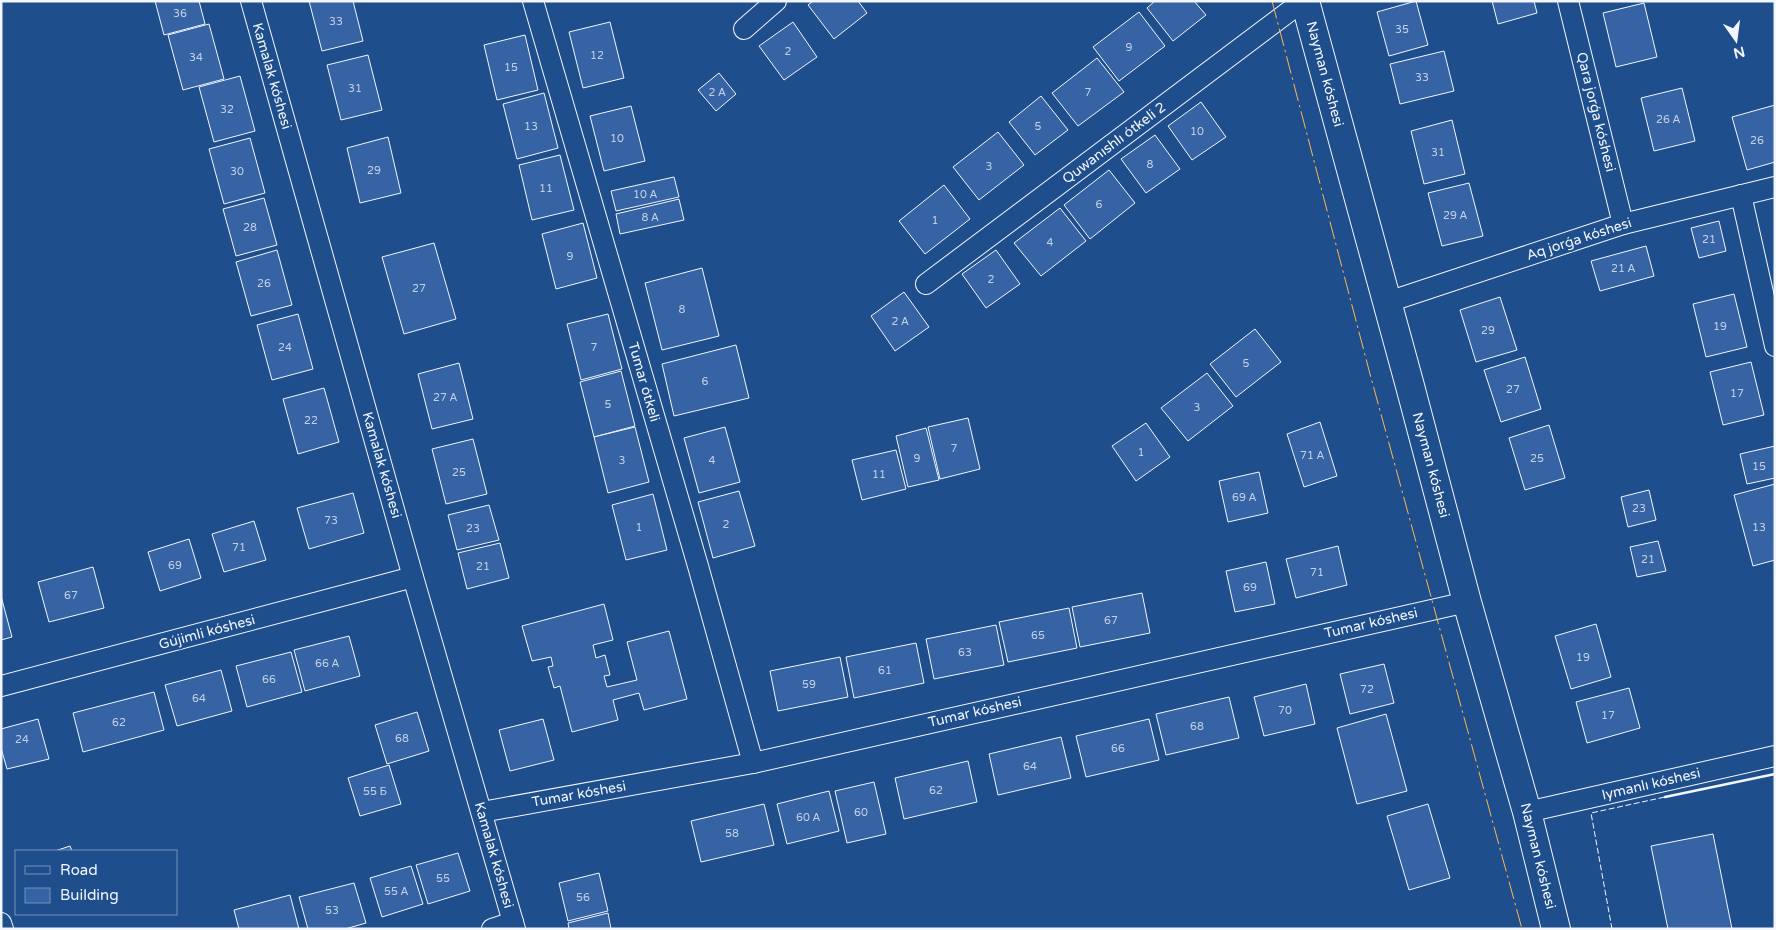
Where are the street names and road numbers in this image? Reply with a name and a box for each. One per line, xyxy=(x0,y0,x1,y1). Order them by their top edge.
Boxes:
street label: Nayman kóshesi xyxy=(1303,19,1347,129)
street label: Kamalak kóshesi xyxy=(249,21,295,131)
street label: Qara jorǵa kóshesi xyxy=(1573,50,1619,174)
street label: Quwanıshlı ótkeli 2 xyxy=(1059,99,1169,187)
street label: Aq jorǵa kóshesi xyxy=(1524,214,1634,264)
street label: Tumar ótkeli xyxy=(625,340,663,424)
street label: Kamalak kóshesi xyxy=(359,410,405,520)
street label: Nayman kóshesi xyxy=(1409,410,1453,520)
street label: Tumar kóshesi xyxy=(1323,604,1419,642)
street label: Gújimli kóshesi xyxy=(157,611,257,653)
street label: Tumar kóshesi xyxy=(927,693,1023,731)
street label: Iymanlı kóshesi xyxy=(1600,764,1702,804)
street label: Tumar kóshesi xyxy=(531,777,627,811)
street label: Kamalak kóshesi xyxy=(471,800,517,910)
street label: Nayman kóshesi xyxy=(1517,801,1559,911)

